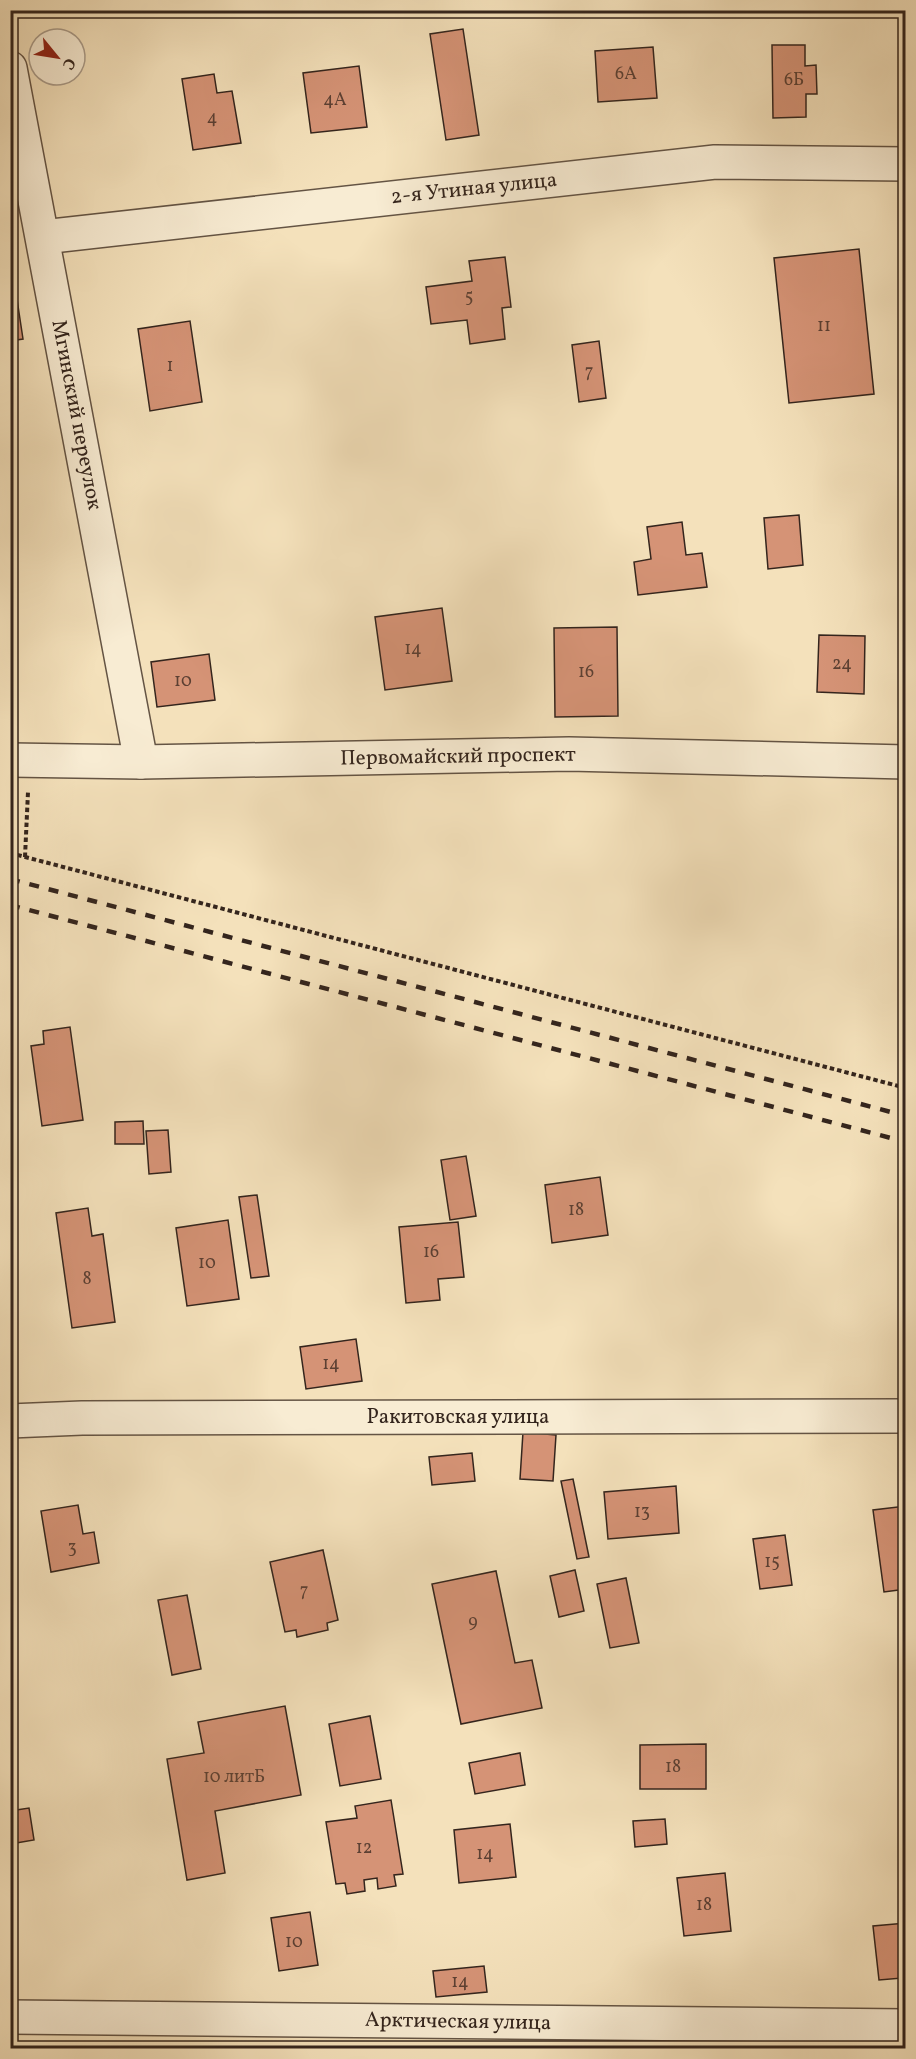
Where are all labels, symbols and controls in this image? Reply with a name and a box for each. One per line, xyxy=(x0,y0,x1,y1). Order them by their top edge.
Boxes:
north arrow xyxy=(27,27,87,87)
text: С xyxy=(56,54,80,73)
house number: 6А xyxy=(615,62,637,87)
house number: 6Б xyxy=(784,68,804,93)
house number: 4А xyxy=(323,88,347,113)
house number: 4 xyxy=(207,106,217,131)
street label: 2-я Утиная улица xyxy=(389,166,559,212)
house number: 5 xyxy=(465,285,473,310)
house number: 11 xyxy=(817,314,831,339)
street label: Мгинский переулок xyxy=(43,317,109,513)
house number: 1 xyxy=(167,354,173,379)
house number: 7 xyxy=(585,360,593,385)
house number: 14 xyxy=(404,637,422,662)
house number: 24 xyxy=(832,652,852,677)
house number: 16 xyxy=(578,660,594,685)
house number: 10 xyxy=(174,669,192,694)
street label: Первомайский проспект xyxy=(340,740,576,774)
house number: 18 xyxy=(568,1198,584,1223)
house number: 16 xyxy=(423,1240,439,1265)
house number: 10 xyxy=(198,1251,216,1276)
house number: 8 xyxy=(82,1267,92,1292)
house number: 14 xyxy=(322,1352,340,1377)
street label: Ракитовская улица xyxy=(367,1403,549,1432)
house number: 13 xyxy=(634,1500,650,1525)
house number: 3 xyxy=(67,1536,77,1561)
house number: 15 xyxy=(764,1550,780,1575)
house number: 7 xyxy=(300,1579,308,1604)
house number: 9 xyxy=(468,1610,478,1635)
house number: 18 xyxy=(665,1755,681,1780)
house number: 10 литБ xyxy=(203,1765,265,1790)
house number: 12 xyxy=(356,1836,372,1861)
house number: 14 xyxy=(476,1842,494,1867)
house number: 18 xyxy=(696,1893,712,1918)
house number: 10 xyxy=(285,1930,303,1955)
house number: 14 xyxy=(451,1970,469,1995)
street label: Арктическая улица xyxy=(364,2006,552,2038)

